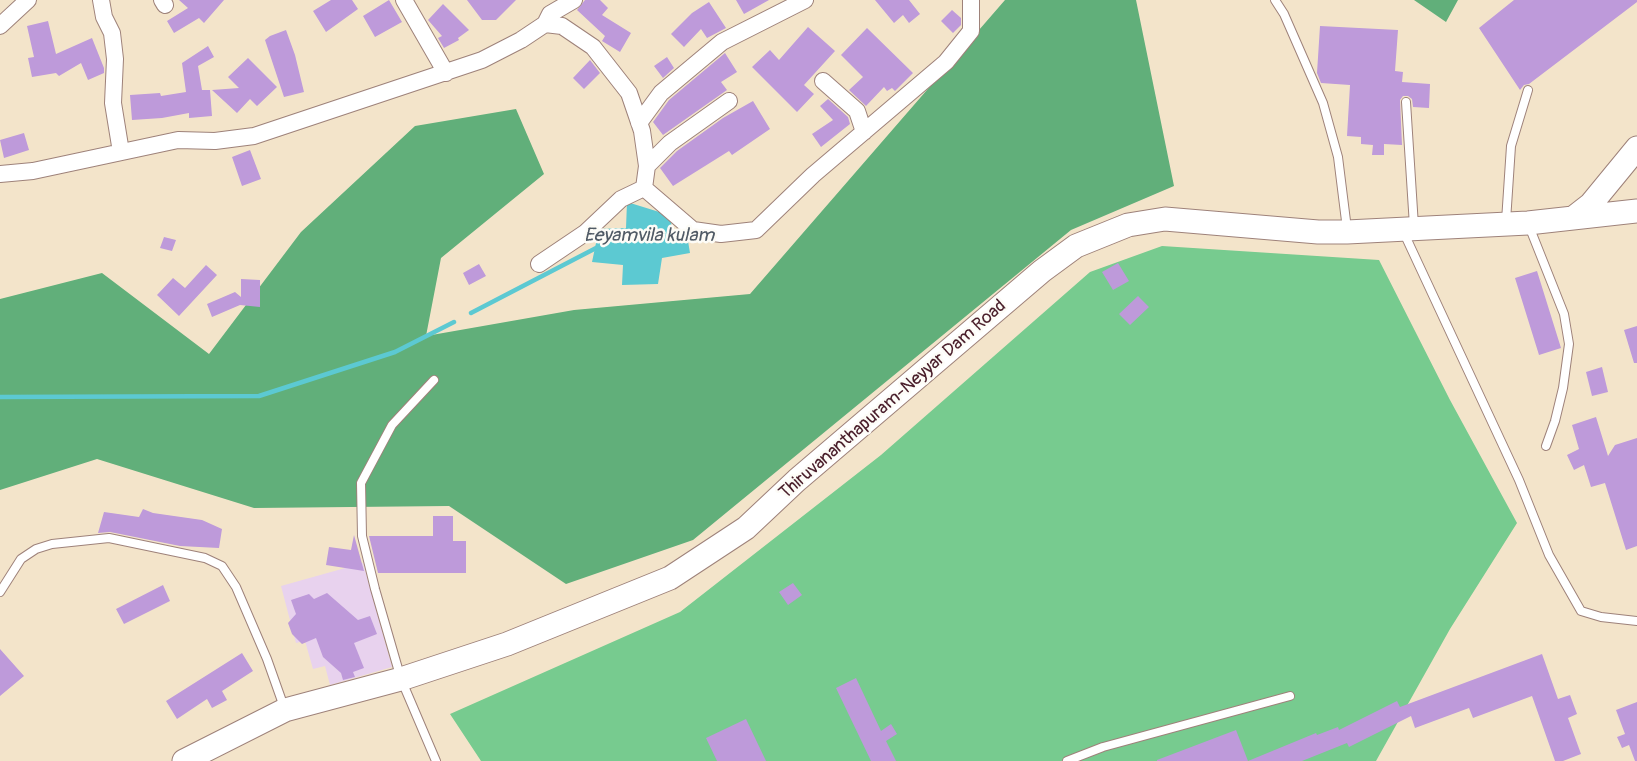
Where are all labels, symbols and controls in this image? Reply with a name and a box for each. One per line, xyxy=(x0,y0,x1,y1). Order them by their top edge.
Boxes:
water label: Eeyamvila kulam xyxy=(584,225,714,247)
street label: Thiruvananthapuram-Neyyar Dam Road xyxy=(775,296,1011,504)

